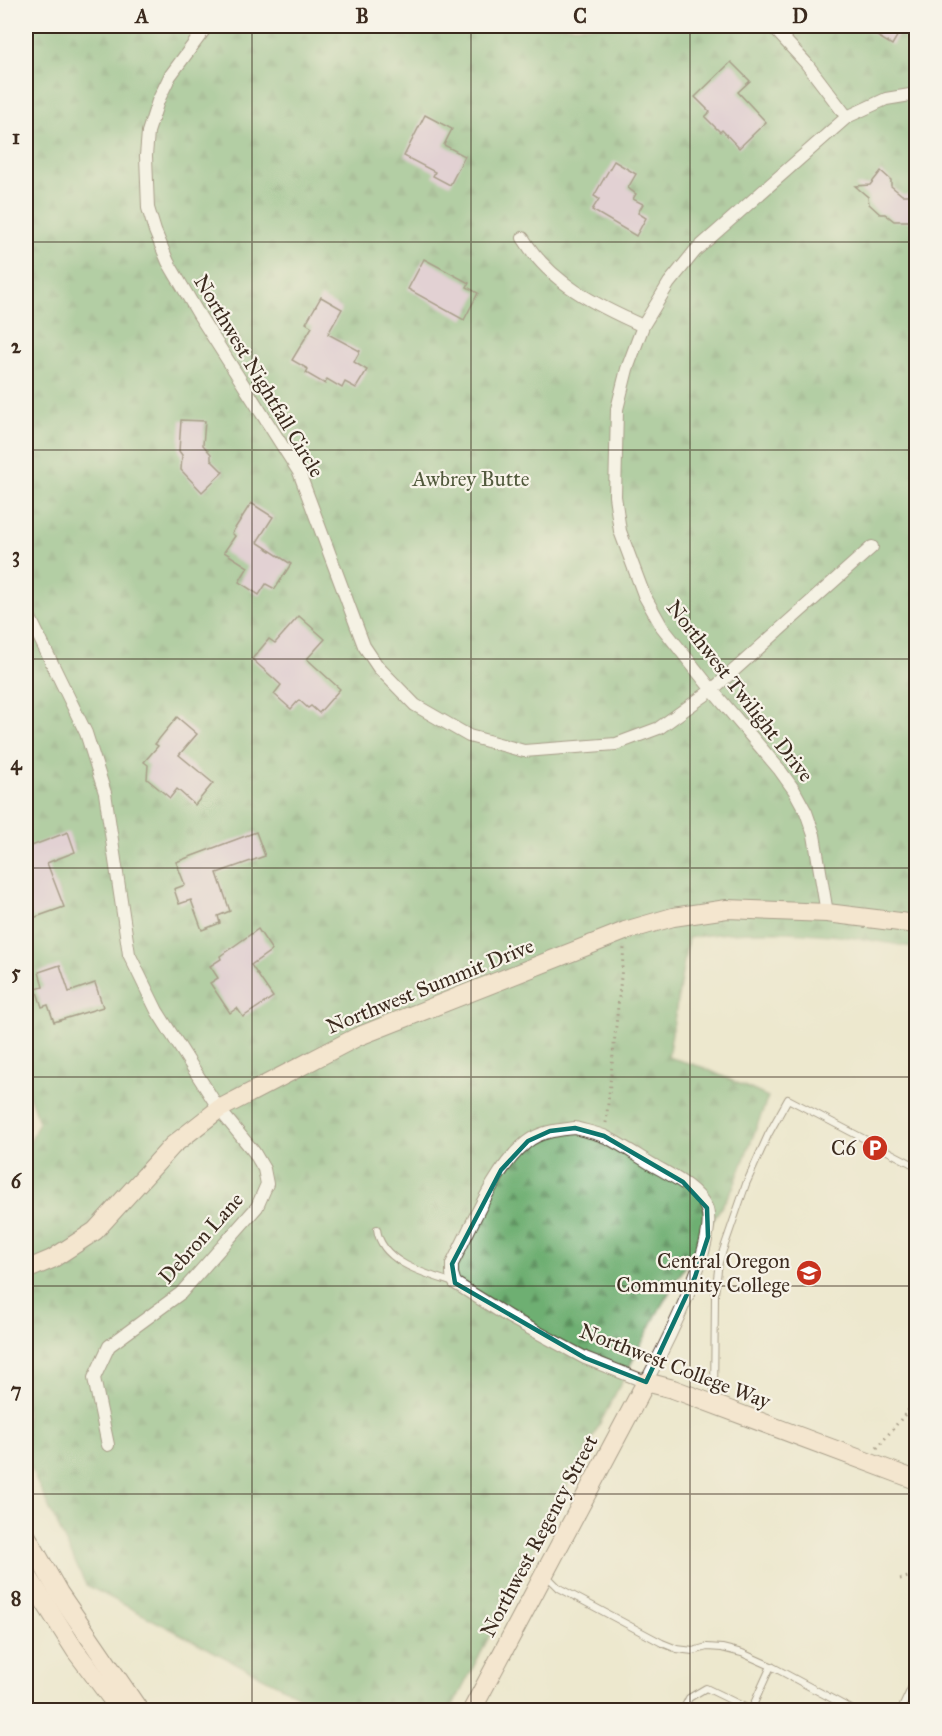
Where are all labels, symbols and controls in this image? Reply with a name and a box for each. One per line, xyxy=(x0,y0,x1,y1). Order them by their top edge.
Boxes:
text: A xyxy=(133,4,149,28)
text: B xyxy=(355,4,369,28)
text: C xyxy=(573,4,587,28)
text: D xyxy=(792,4,808,28)
text: 1 xyxy=(12,125,20,149)
street label: Northwest Nightfall Circle xyxy=(188,270,330,482)
text: 2 xyxy=(11,334,22,358)
park label: Awbrey Butte xyxy=(412,466,530,492)
text: 3 xyxy=(12,543,20,568)
street label: Northwest Twilight Drive xyxy=(661,595,819,787)
text: 4 xyxy=(10,751,22,776)
street label: Northwest Summit Drive xyxy=(322,932,538,1040)
text: 5 xyxy=(11,960,21,984)
parking icon: C6 xyxy=(860,1133,890,1163)
place label: C6 xyxy=(831,1135,857,1161)
text: 6 xyxy=(11,1169,23,1193)
street label: Debron Lane xyxy=(153,1187,249,1289)
place label: Central Oregon Community College xyxy=(616,1248,790,1298)
school or university icon: Central Oregon Community College xyxy=(794,1258,824,1288)
street label: Northwest College Way xyxy=(576,1318,775,1415)
text: 7 xyxy=(11,1378,22,1402)
street label: Northwest Regency Street xyxy=(475,1430,604,1642)
text: 8 xyxy=(11,1586,21,1610)

